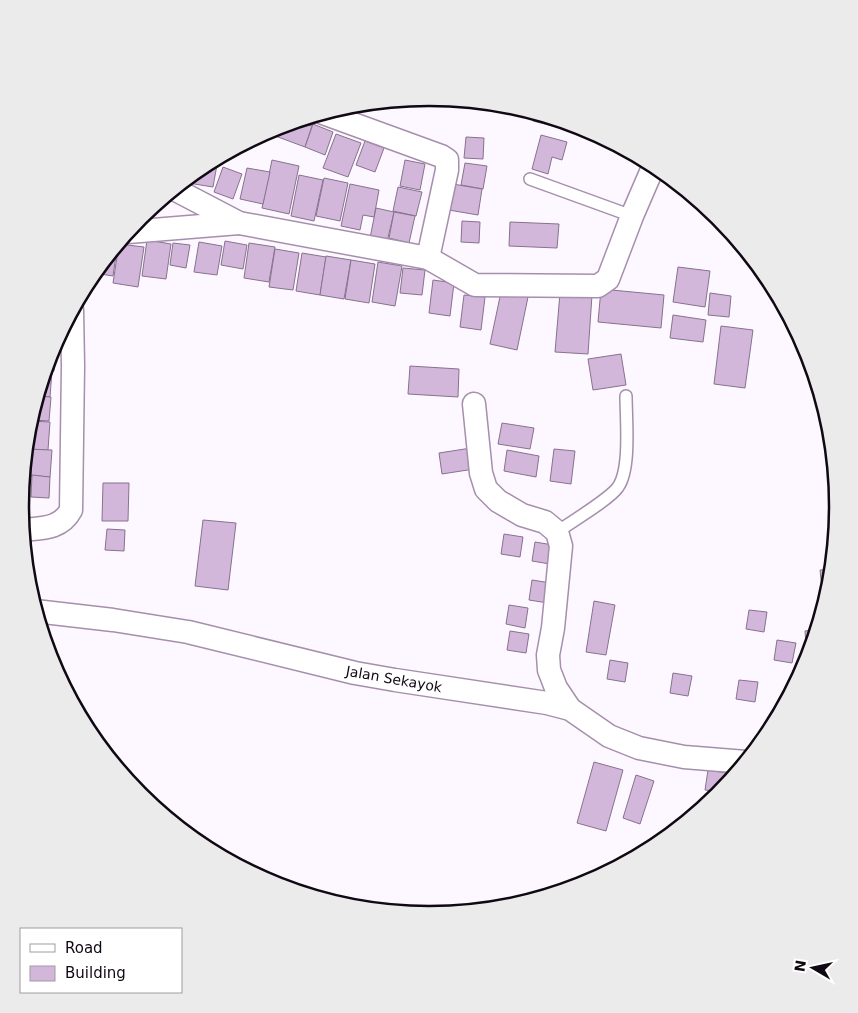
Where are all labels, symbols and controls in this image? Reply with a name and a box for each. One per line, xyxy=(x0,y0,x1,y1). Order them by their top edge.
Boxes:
street label: Jalan Sekayok xyxy=(344,662,444,695)
legend xyxy=(20,928,182,993)
text: Road xyxy=(65,939,103,957)
north arrow xyxy=(788,943,838,993)
text: N xyxy=(791,959,809,973)
text: Building xyxy=(65,964,126,982)

